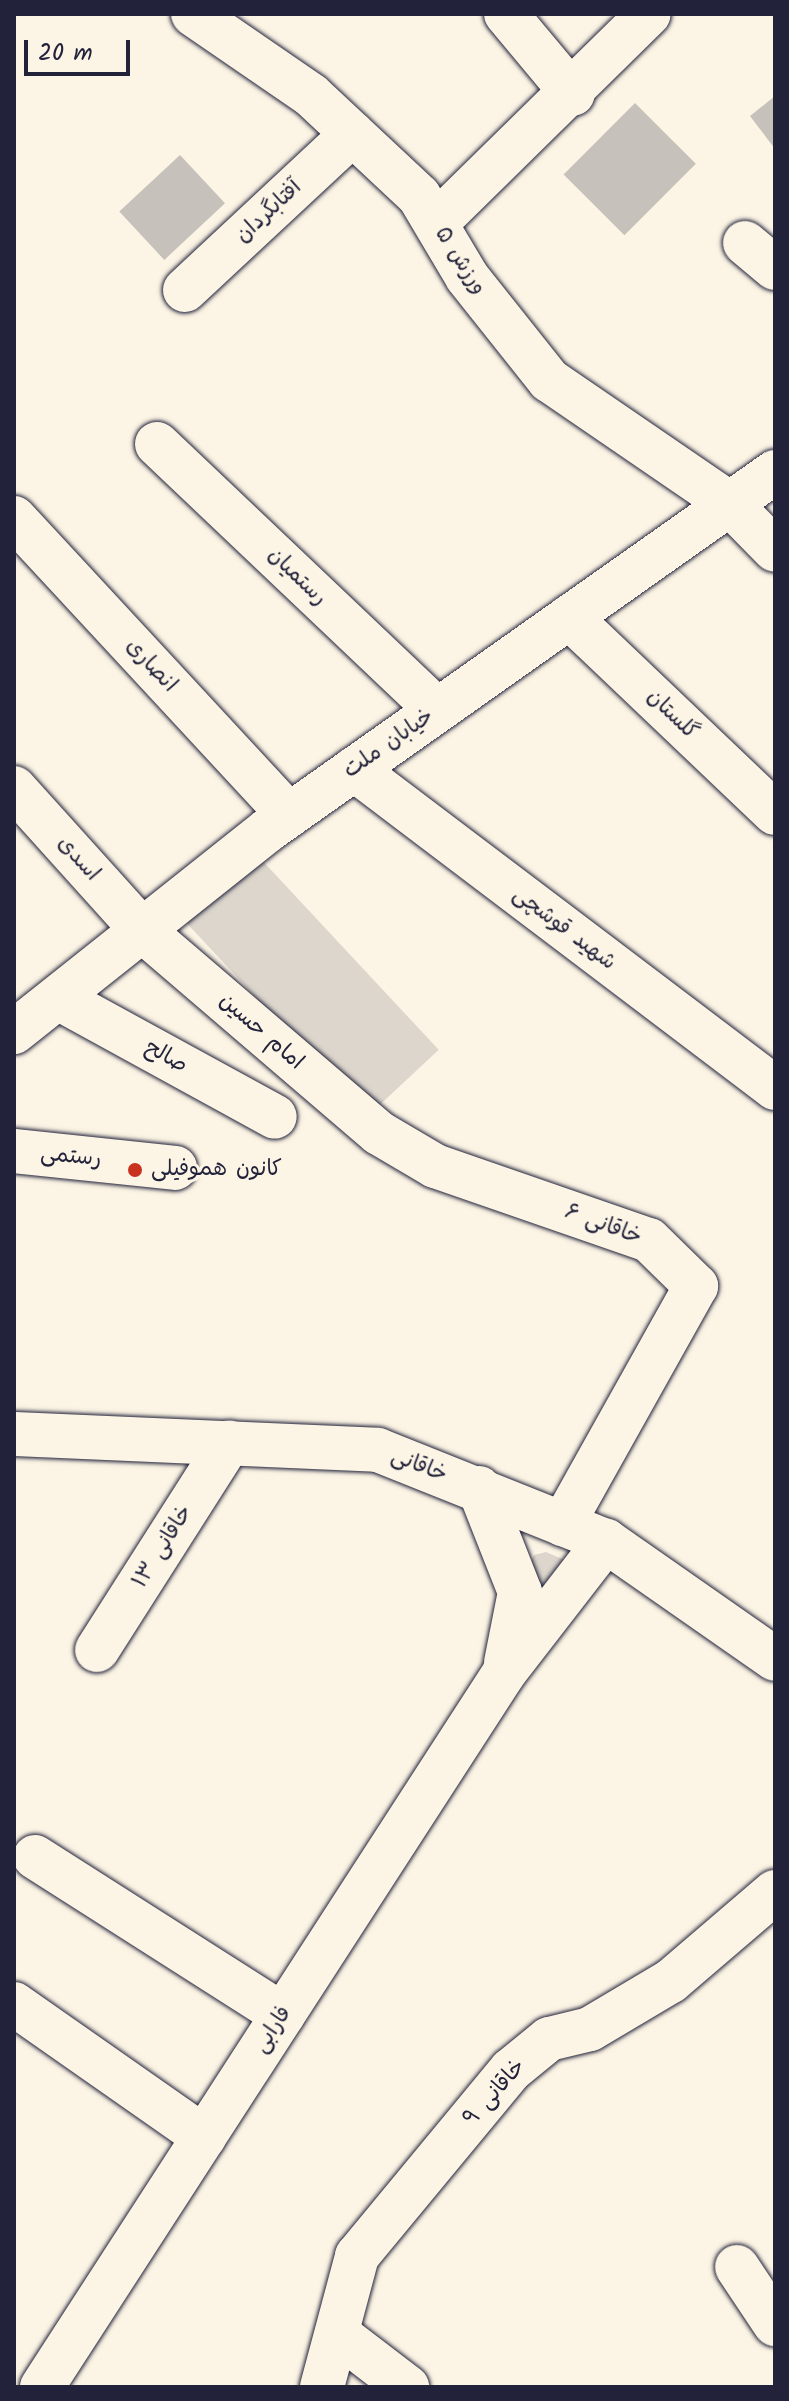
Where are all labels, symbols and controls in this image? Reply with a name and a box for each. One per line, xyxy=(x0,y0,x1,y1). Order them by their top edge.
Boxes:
scale bar xyxy=(28,24,134,74)
text: 20 m xyxy=(38,34,93,73)
street label: آفتابگردان xyxy=(231,175,307,249)
street label: ورزش ۵ xyxy=(428,222,492,300)
street label: رستمیان xyxy=(262,542,332,612)
street label: انصاری xyxy=(120,634,182,698)
street label: گلستان xyxy=(641,684,703,746)
street label: خیابان ملت xyxy=(339,703,439,785)
street label: اسدی xyxy=(51,831,105,887)
street label: شهید قوشچی xyxy=(507,882,621,976)
street label: امام حسین xyxy=(213,988,309,1076)
street label: صالح xyxy=(140,1035,192,1079)
street label: رستمی xyxy=(39,1141,103,1173)
place label: کانون هموفیلی xyxy=(151,1157,282,1183)
marker: کانون هموفیلی xyxy=(126,1161,144,1179)
street label: خاقانی ۶ xyxy=(561,1199,645,1251)
street label: خاقانی xyxy=(387,1443,451,1489)
street label: خاقانی ۱۳ xyxy=(127,1501,199,1593)
street label: فارابی xyxy=(248,2002,298,2058)
street label: خاقانی ٩ xyxy=(458,2054,532,2132)

